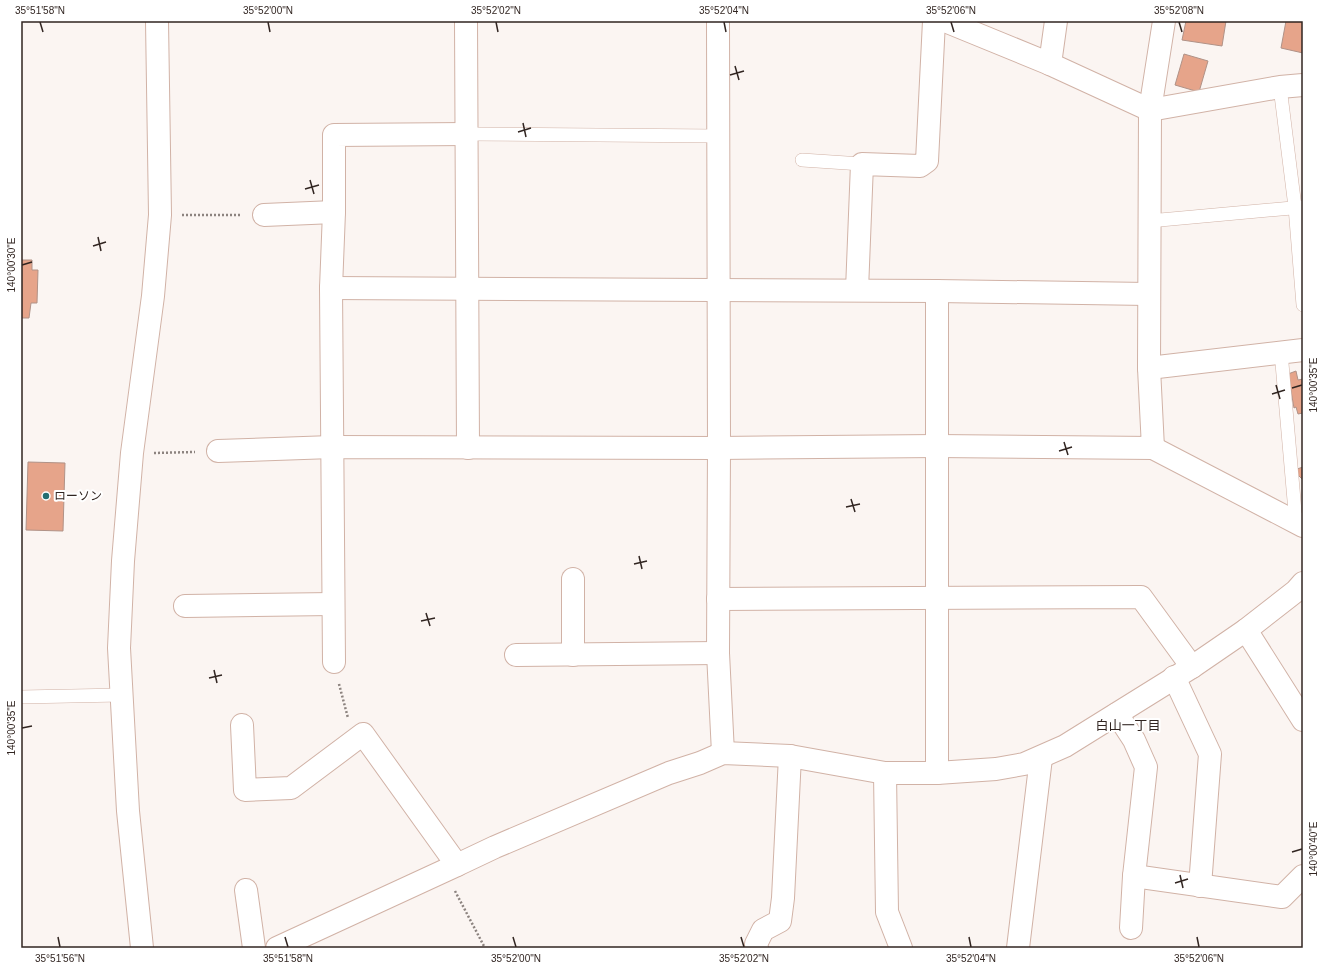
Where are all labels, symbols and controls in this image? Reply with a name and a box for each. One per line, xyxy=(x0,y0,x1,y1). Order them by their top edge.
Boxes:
text: 35°51'58"N xyxy=(15,5,65,16)
text: 35°52'00"N xyxy=(243,5,293,16)
text: 35°52'02"N xyxy=(471,5,521,16)
text: 35°52'04"N xyxy=(699,5,749,16)
text: 35°52'06"N xyxy=(926,5,976,16)
text: 35°52'08"N xyxy=(1154,5,1204,16)
text: 140°00'30"E xyxy=(6,237,17,293)
text: 140°00'35"E xyxy=(1308,357,1319,413)
place label: ローソン xyxy=(54,489,102,503)
marker: ローソン xyxy=(41,491,51,501)
text: 140°00'35"E xyxy=(6,700,17,756)
district label: 白山一丁目 xyxy=(1095,718,1161,733)
text: 140°00'40"E xyxy=(1308,821,1319,877)
text: 35°51'56"N xyxy=(35,953,85,964)
text: 35°51'58"N xyxy=(263,953,313,964)
text: 35°52'00"N xyxy=(491,953,541,964)
text: 35°52'02"N xyxy=(719,953,769,964)
text: 35°52'04"N xyxy=(946,953,996,964)
text: 35°52'06"N xyxy=(1174,953,1224,964)

